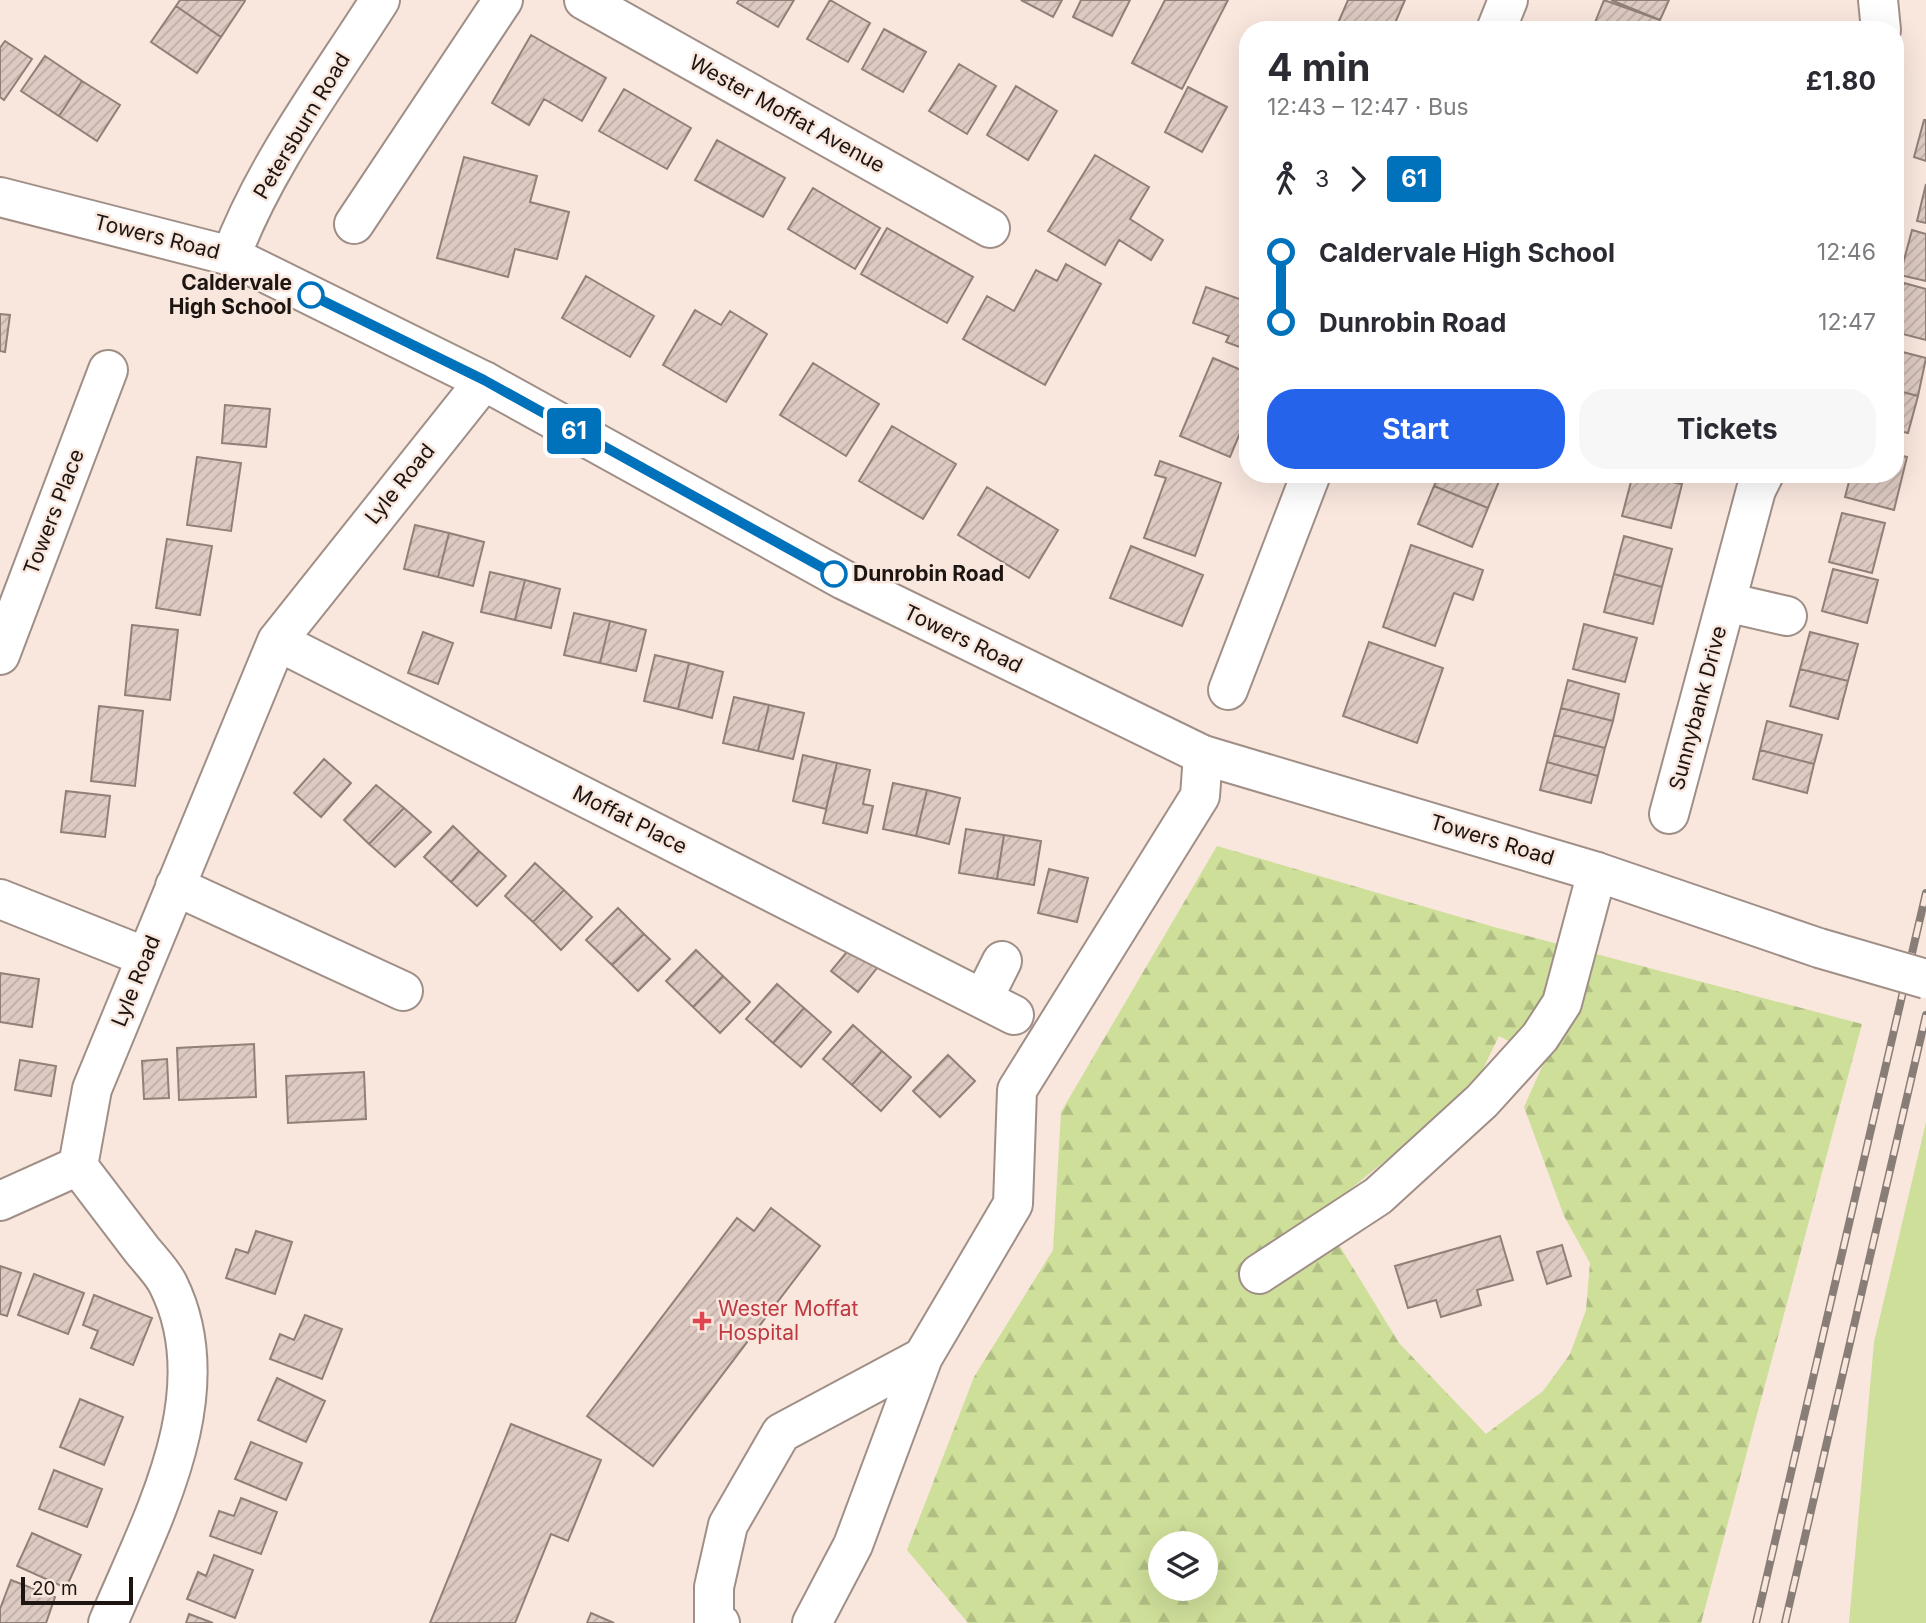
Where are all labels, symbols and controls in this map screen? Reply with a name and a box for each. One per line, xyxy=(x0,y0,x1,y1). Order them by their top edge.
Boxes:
text: 4 min xyxy=(1267,44,1370,90)
street label: Petersburn Road xyxy=(248,48,355,203)
street label: Wester Moffat Avenue xyxy=(685,49,889,178)
text: £1.80 xyxy=(1806,65,1876,96)
text: 12:43 – 12:47 · Bus xyxy=(1267,93,1469,121)
icon: walk xyxy=(1267,160,1305,198)
icon: forward xyxy=(1339,160,1377,198)
text: 61 xyxy=(1401,164,1427,193)
text: 3 xyxy=(1315,165,1329,193)
street label: Towers Road xyxy=(92,209,223,264)
text: Caldervale High School xyxy=(1319,237,1615,268)
text: 12:46 xyxy=(1817,238,1876,266)
place label: Caldervale High School xyxy=(169,270,292,319)
marker: Caldervale High School xyxy=(298,282,324,308)
text: Dunrobin Road xyxy=(1319,307,1506,338)
text: 12:47 xyxy=(1818,308,1876,336)
button: Start xyxy=(1267,389,1565,469)
button: Tickets xyxy=(1579,389,1876,469)
line badge: 61 xyxy=(542,408,606,454)
text: 61 xyxy=(561,416,587,445)
street label: Lyle Road xyxy=(360,438,440,529)
street label: Towers Place xyxy=(18,445,89,578)
marker: Dunrobin Road xyxy=(821,561,847,587)
place label: Dunrobin Road xyxy=(853,561,1004,586)
street label: Towers Road xyxy=(900,599,1027,678)
street label: Sunnybank Drive xyxy=(1664,623,1731,793)
street label: Moffat Place xyxy=(569,780,692,859)
street label: Towers Road xyxy=(1427,809,1557,870)
street label: Lyle Road xyxy=(106,932,165,1030)
place label: Wester Moffat Hospital xyxy=(718,1296,858,1345)
marker: Wester Moffat Hospital xyxy=(692,1311,712,1331)
map controls xyxy=(1148,1531,1218,1601)
button: layers xyxy=(1148,1531,1218,1601)
scale bar xyxy=(21,1574,133,1606)
text: 20 m xyxy=(32,1577,78,1600)

